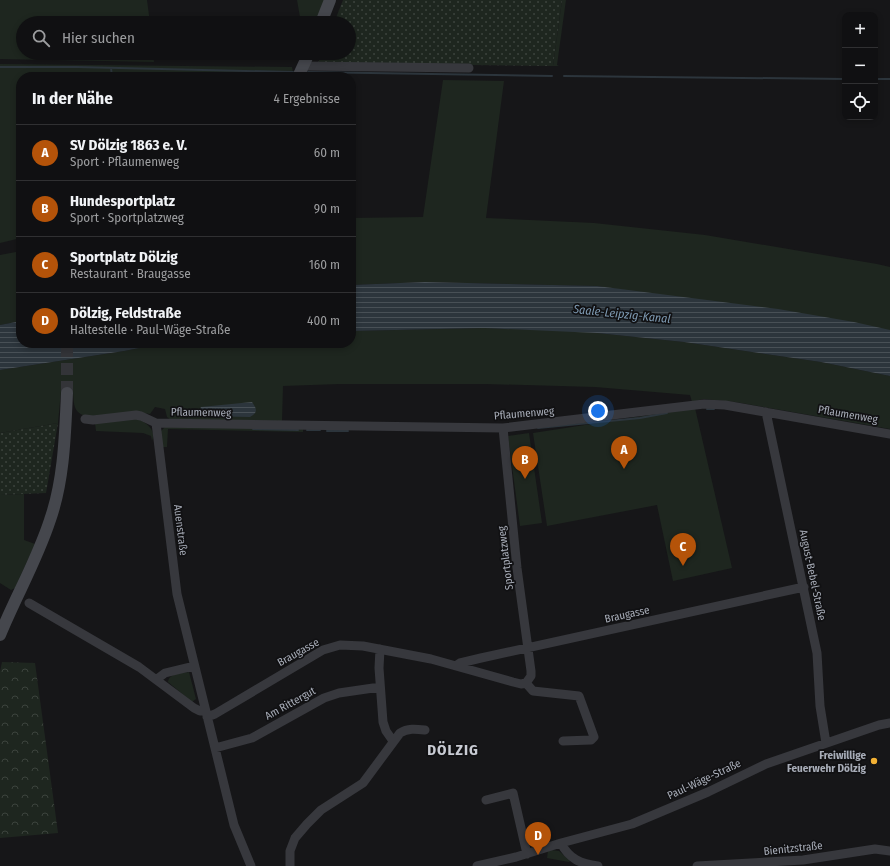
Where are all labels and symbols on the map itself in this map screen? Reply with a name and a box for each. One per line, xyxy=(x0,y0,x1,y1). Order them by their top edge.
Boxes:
water label: Saale-Leipzig-Kanal xyxy=(572,302,671,326)
your location xyxy=(588,401,608,421)
street label: Pflaumenweg xyxy=(817,403,880,426)
street label: Pflaumenweg xyxy=(493,404,555,423)
street label: Pflaumenweg xyxy=(171,405,232,420)
pin: A xyxy=(611,436,637,469)
pin: B xyxy=(512,446,538,479)
street label: Auenstraße xyxy=(171,504,190,556)
street label: Sportplatzweg xyxy=(495,524,516,591)
street label: August-Bebel-Straße xyxy=(797,528,829,622)
pin: C xyxy=(670,533,696,566)
street label: Braugasse xyxy=(603,603,651,626)
street label: Braugasse xyxy=(275,636,321,669)
street label: Am Rittergut xyxy=(263,684,318,723)
district label: DÖLZIG xyxy=(427,741,479,759)
place label: Freiwillige Feuerwehr Dölzig xyxy=(787,749,867,775)
marker: Freiwillige Feuerwehr Dölzig xyxy=(869,756,879,766)
street label: Paul-Wäge-Straße xyxy=(665,757,743,802)
pin: D xyxy=(525,822,551,855)
street label: Bienitzstraße xyxy=(763,839,823,858)

